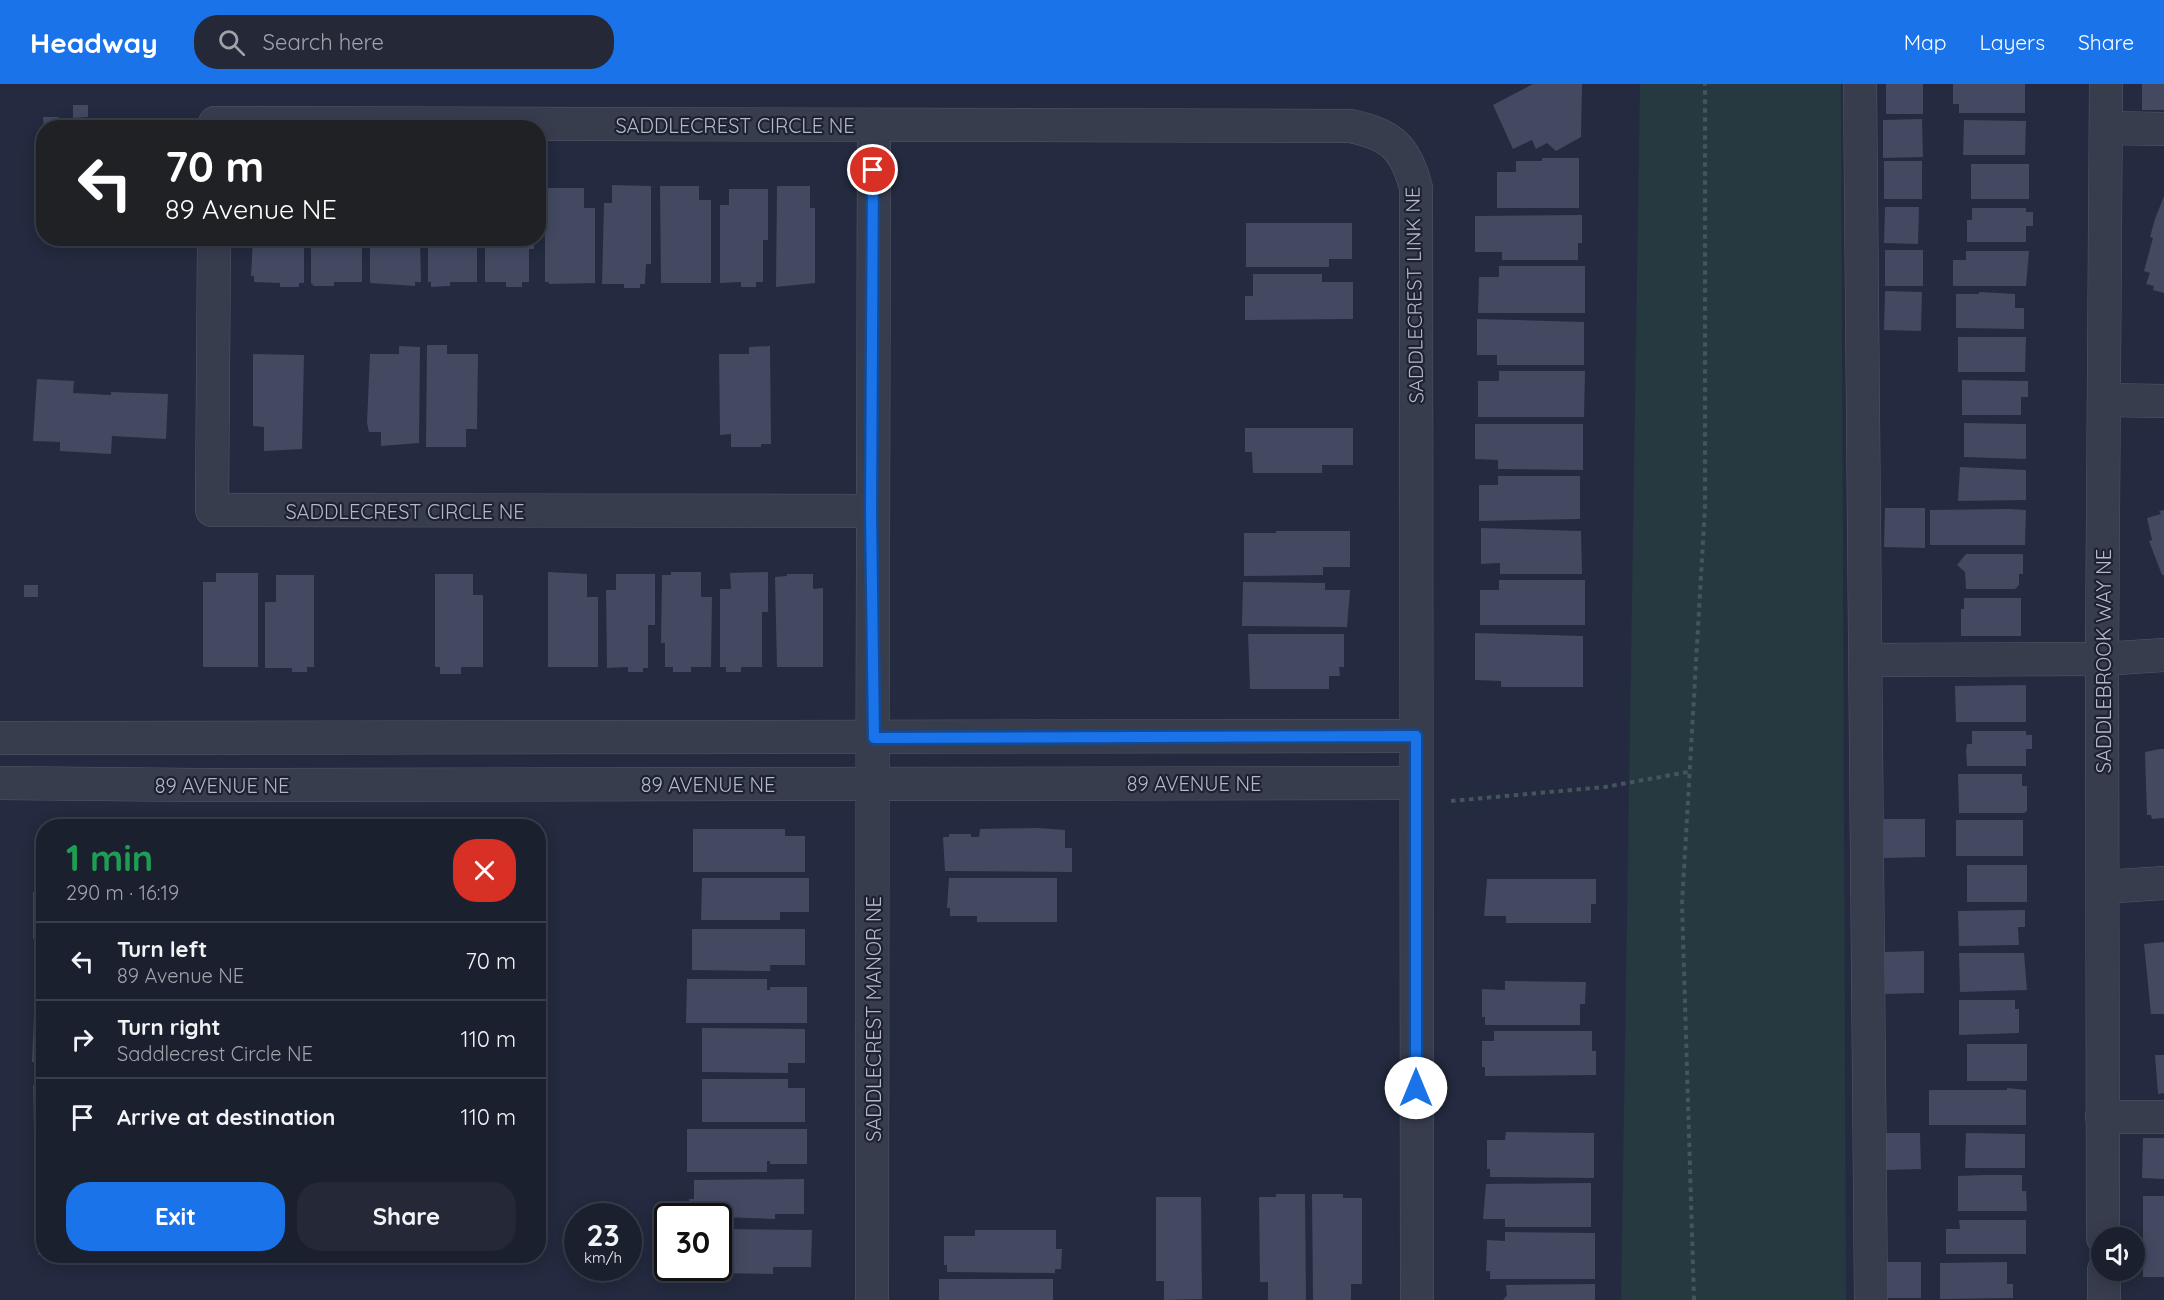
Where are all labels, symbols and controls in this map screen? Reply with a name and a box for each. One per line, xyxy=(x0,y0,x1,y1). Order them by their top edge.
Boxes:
search box xyxy=(194,15,614,69)
text: Headway xyxy=(30,25,158,60)
icon: search xyxy=(215,26,248,59)
text: Search here xyxy=(263,28,384,56)
text: Map xyxy=(1904,29,1947,55)
text: Layers xyxy=(1980,29,2045,55)
text: Share xyxy=(2078,29,2134,55)
street label: SADDLECREST CIRCLE NE xyxy=(615,113,855,138)
text: 70 m xyxy=(165,140,264,193)
icon: left xyxy=(66,144,144,222)
pin xyxy=(847,144,898,195)
icon: arrive xyxy=(856,153,889,186)
street label: SADDLECREST LINK NE xyxy=(1400,186,1428,404)
text: 89 Avenue NE xyxy=(165,192,337,226)
street label: SADDLECREST CIRCLE NE xyxy=(285,499,525,524)
street label: SADDLEBROOK WAY NE xyxy=(2091,549,2116,773)
street label: 89 AVENUE NE xyxy=(1127,771,1261,796)
street label: 89 AVENUE NE xyxy=(641,772,775,797)
street label: 89 AVENUE NE xyxy=(155,773,289,798)
text: 1 min xyxy=(66,835,153,880)
button: close xyxy=(453,839,516,902)
text: 290 m · 16:19 xyxy=(66,880,179,905)
street label: SADDLECREST MANOR NE xyxy=(861,896,886,1142)
text: Turn left xyxy=(117,935,207,963)
icon: left xyxy=(66,945,99,978)
text: 70 m xyxy=(466,947,516,975)
text: 89 Avenue NE xyxy=(117,963,244,988)
text: Turn right xyxy=(117,1013,221,1041)
icon: right xyxy=(66,1023,99,1056)
text: 110 m xyxy=(461,1025,516,1053)
text: Saddlecrest Circle NE xyxy=(117,1041,313,1066)
position arrow xyxy=(1384,1056,1448,1120)
icon: arrive xyxy=(66,1101,99,1134)
text: Arrive at destination xyxy=(117,1103,335,1131)
text: 110 m xyxy=(461,1103,516,1131)
button: Exit xyxy=(66,1182,285,1251)
button: Share xyxy=(297,1182,516,1251)
speed limit sign: 30 xyxy=(654,1203,732,1281)
text: 23 xyxy=(586,1216,620,1254)
map controls xyxy=(2091,1227,2145,1281)
button: sound xyxy=(2091,1227,2145,1281)
text: km/h xyxy=(584,1248,622,1267)

